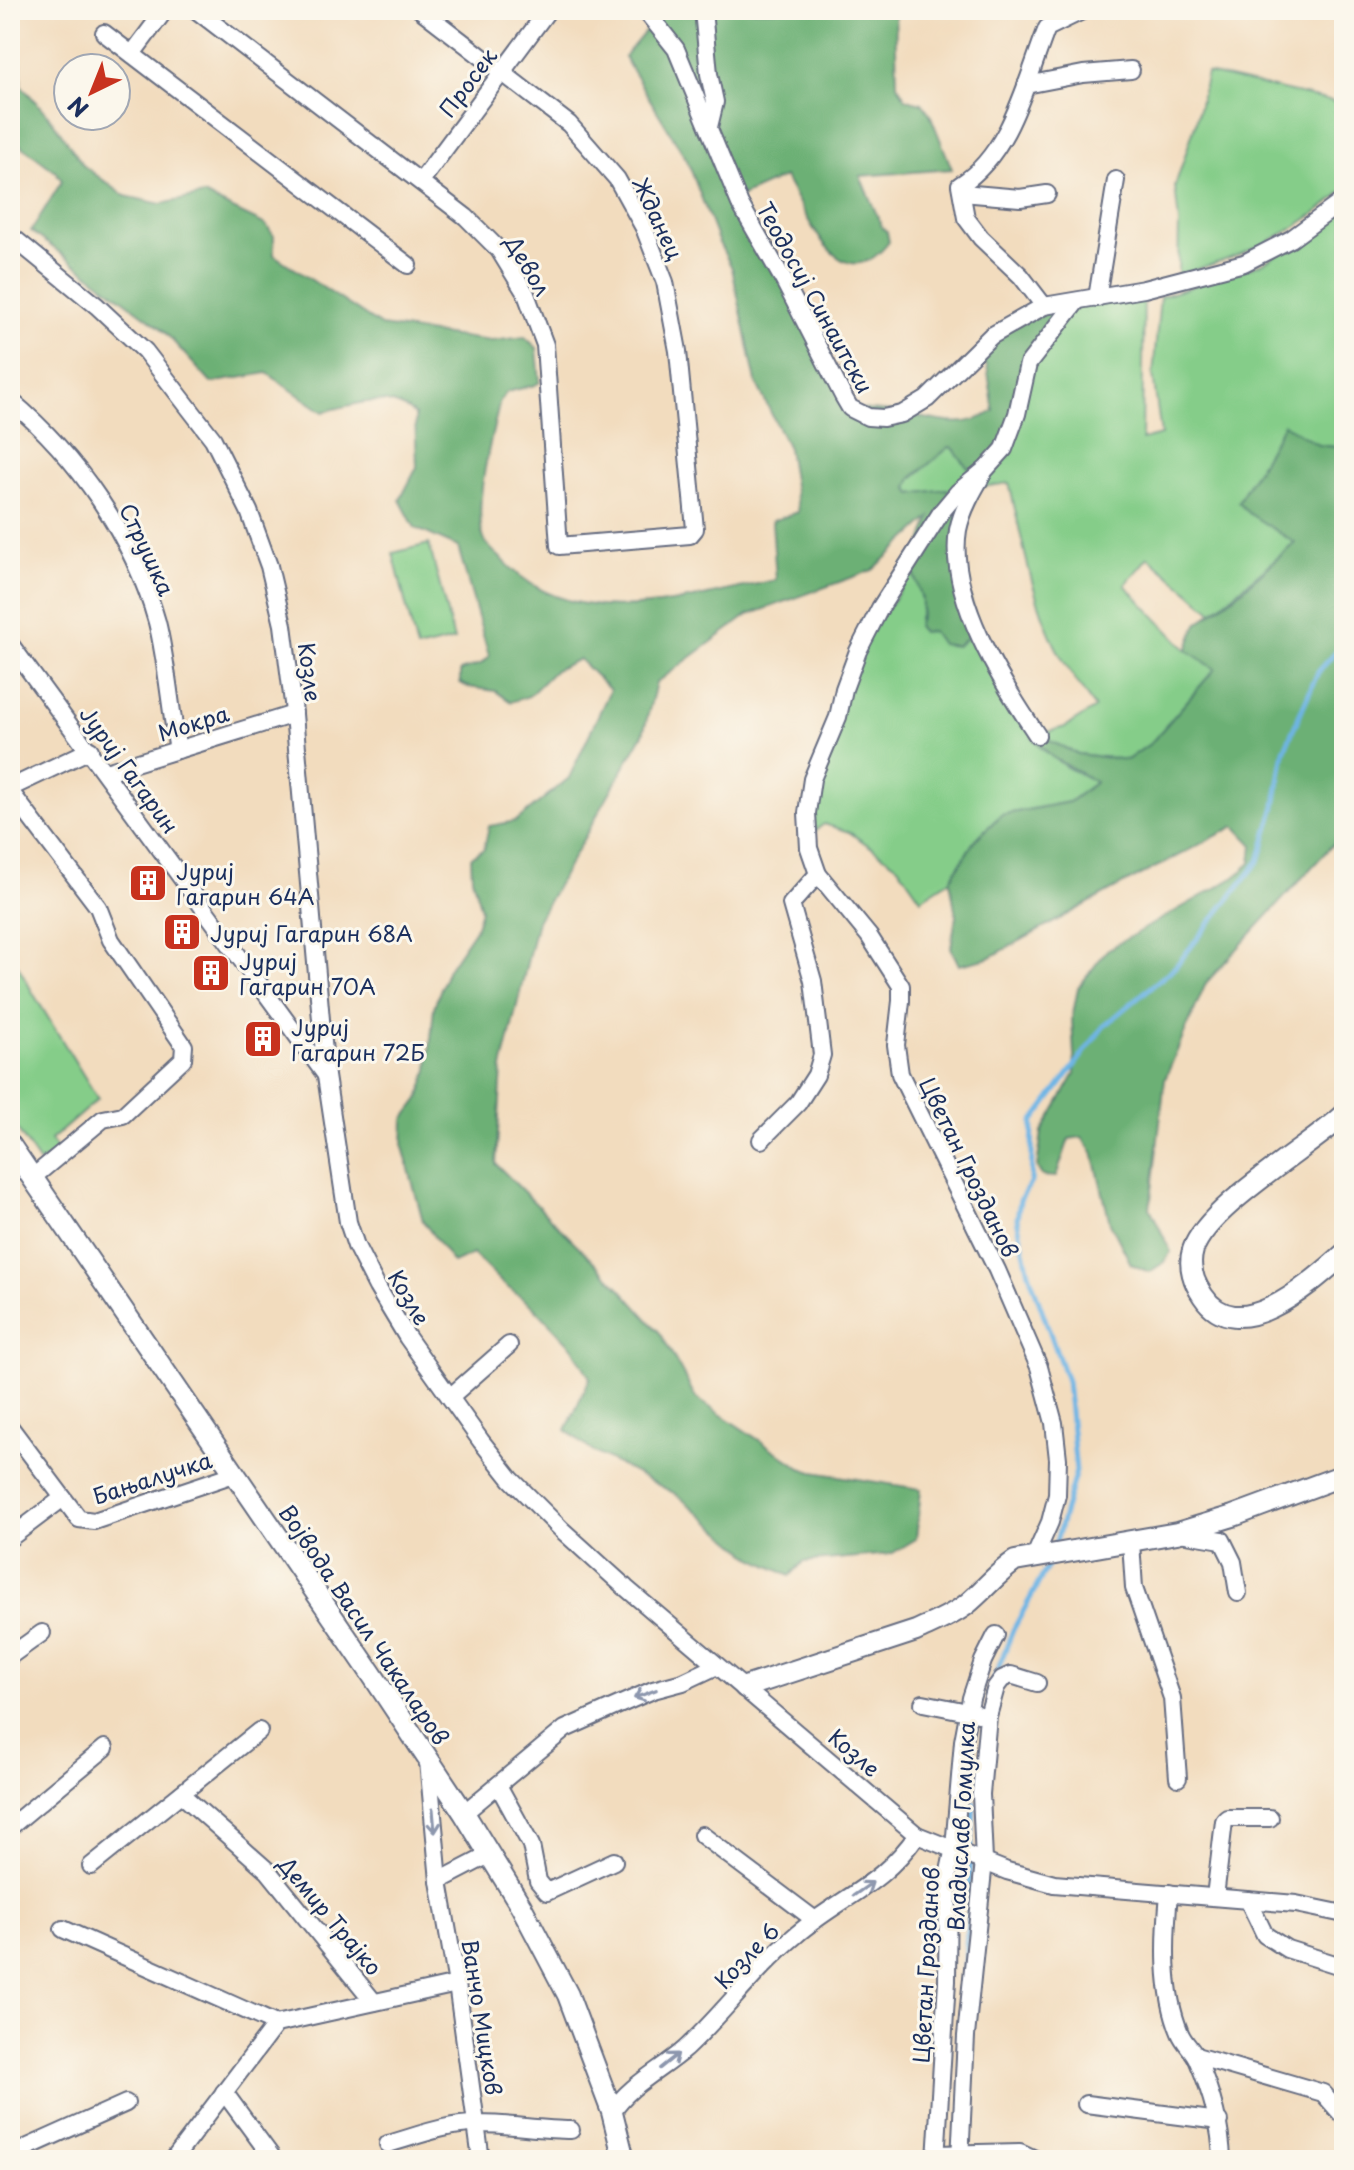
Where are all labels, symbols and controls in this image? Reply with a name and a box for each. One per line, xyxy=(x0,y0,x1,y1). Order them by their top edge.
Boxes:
street label: Просек xyxy=(430,40,505,124)
north arrow xyxy=(52,52,132,132)
text: N xyxy=(60,90,95,126)
street label: Жданец xyxy=(625,171,693,265)
street label: Теодосиј Синаитски xyxy=(750,195,882,399)
street label: Девол xyxy=(497,228,560,302)
street label: Струшка xyxy=(112,497,184,601)
street label: Козле xyxy=(291,641,331,703)
street label: Мокра xyxy=(153,696,233,748)
street label: Јуриј Гагарин xyxy=(72,698,188,840)
place label: Јуриј Гагарин 64А xyxy=(176,854,315,912)
building icon: Јуриј Гагарин 64А xyxy=(127,862,169,904)
building icon: Јуриј Гагарин 68А xyxy=(161,911,203,953)
place label: Јуриј Гагарин 68А xyxy=(210,916,413,949)
place label: Јуриј Гагарин 70А xyxy=(239,944,376,1002)
building icon: Јуриј Гагарин 70А xyxy=(190,952,232,994)
place label: Јуриј Гагарин 72Б xyxy=(291,1010,425,1068)
building icon: Јуриј Гагарин 72Б xyxy=(242,1018,284,1060)
street label: Цветан Грозданов xyxy=(912,1071,1028,1263)
street label: Козле xyxy=(381,1263,439,1331)
street label: Бањалучка xyxy=(88,1442,216,1512)
street label: Војвода Васил Чакаларов xyxy=(272,1497,458,1751)
one-way arrow xyxy=(633,1688,658,1702)
street label: Козле xyxy=(822,1720,888,1784)
street label: Владислав Гомулка xyxy=(938,1720,982,1932)
one-way arrow xyxy=(426,1807,441,1834)
street label: Демир Трајко xyxy=(271,1847,391,1982)
street label: Цветан Грозданов xyxy=(903,1866,947,2064)
one-way arrow xyxy=(851,1881,873,1897)
street label: Козле 6 xyxy=(706,1914,786,1996)
street label: Ванчо Мицков xyxy=(454,1937,512,2097)
one-way arrow xyxy=(659,2052,679,2070)

